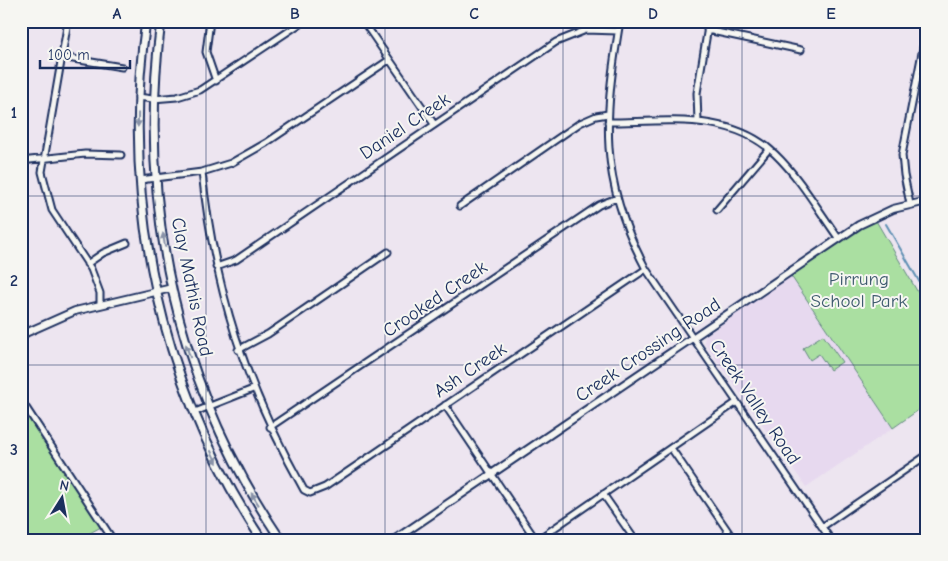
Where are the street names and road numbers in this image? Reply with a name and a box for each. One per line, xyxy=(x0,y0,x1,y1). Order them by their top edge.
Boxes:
street label: Daniel Creek xyxy=(356,87,455,164)
street label: Clay Mathis Road xyxy=(167,216,217,358)
street label: Crooked Creek xyxy=(379,256,492,342)
street label: Creek Crossing Road xyxy=(571,293,725,407)
street label: Creek Valley Road xyxy=(705,335,805,469)
street label: Ash Creek xyxy=(430,337,511,402)

